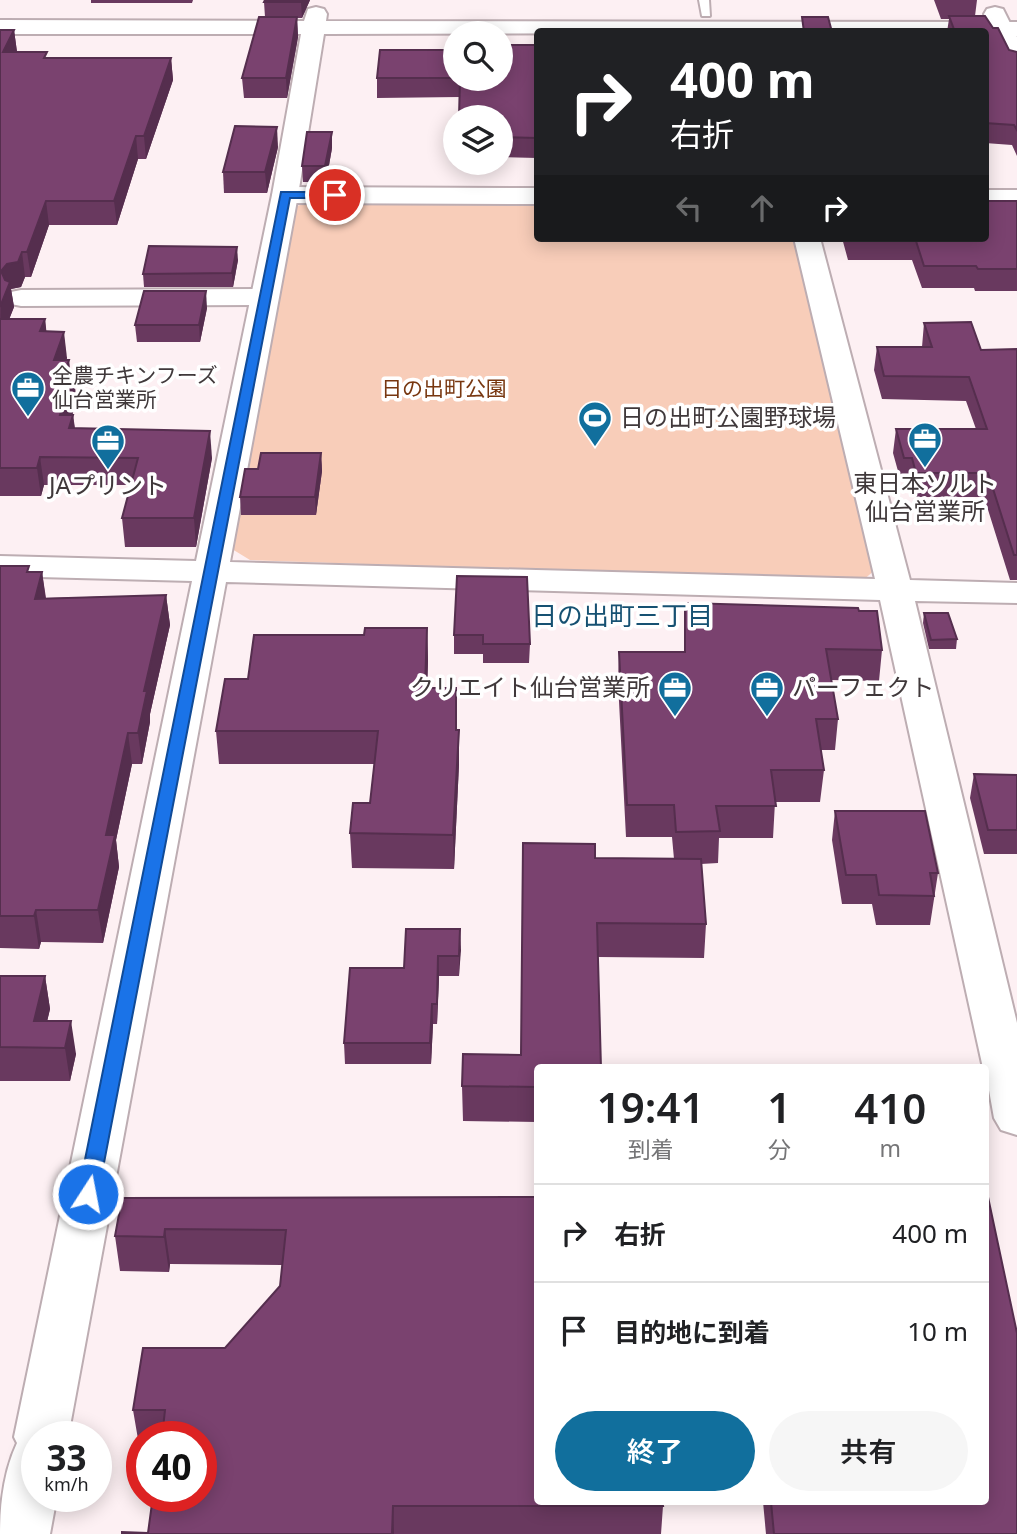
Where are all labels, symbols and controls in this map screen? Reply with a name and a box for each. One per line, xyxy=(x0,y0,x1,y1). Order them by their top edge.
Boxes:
map controls xyxy=(443,21,513,175)
button: search xyxy=(443,21,513,91)
text: 400 m xyxy=(670,46,815,112)
icon: right xyxy=(555,56,646,147)
button: layers xyxy=(443,105,513,175)
text: 右折 xyxy=(670,112,734,155)
pin xyxy=(305,165,365,225)
icon: arrive xyxy=(316,176,354,214)
icon: left xyxy=(670,189,708,227)
icon: ahead xyxy=(743,189,781,227)
icon: right xyxy=(816,189,854,227)
place label: 全農チキンフーズ 仙台営業所 xyxy=(52,361,218,413)
office icon: 全農チキンフーズ 仙台営業所 xyxy=(9,369,47,418)
park label: 日の出町公園 xyxy=(381,374,507,402)
sports icon: 日の出町公園野球場 xyxy=(576,399,614,448)
place label: 日の出町公園野球場 xyxy=(620,400,836,433)
office icon: 東日本ソルト 仙台営業所 xyxy=(906,420,944,469)
office icon: JAプリント xyxy=(89,422,127,471)
place label: 東日本ソルト 仙台営業所 xyxy=(853,466,997,527)
place label: JAプリント xyxy=(47,468,167,501)
district label: 日の出町三丁目 xyxy=(531,597,713,633)
office icon: クリエイト仙台営業所 xyxy=(656,669,694,718)
office icon: パーフェクト xyxy=(748,669,786,718)
place label: クリエイト仙台営業所 xyxy=(410,670,650,703)
place label: パーフェクト xyxy=(792,670,935,703)
text: 19:41 xyxy=(597,1078,705,1135)
text: 1 xyxy=(767,1078,791,1135)
text: 410 xyxy=(854,1079,926,1136)
text: m xyxy=(879,1132,901,1164)
text: 到着 xyxy=(628,1133,674,1165)
text: 分 xyxy=(768,1133,791,1165)
position arrow xyxy=(51,1157,125,1231)
icon: right xyxy=(555,1214,593,1252)
text: 400 m xyxy=(892,1215,968,1251)
text: 右折 xyxy=(614,1216,666,1252)
icon: arrive xyxy=(555,1312,593,1350)
text: 10 m xyxy=(907,1313,968,1349)
text: 目的地に到着 xyxy=(614,1314,770,1350)
button: 終了 xyxy=(555,1411,755,1491)
button: 共有 xyxy=(769,1411,968,1491)
speed limit sign: 40 xyxy=(126,1421,217,1512)
text: 33 xyxy=(46,1434,87,1481)
text: km/h xyxy=(44,1472,89,1496)

